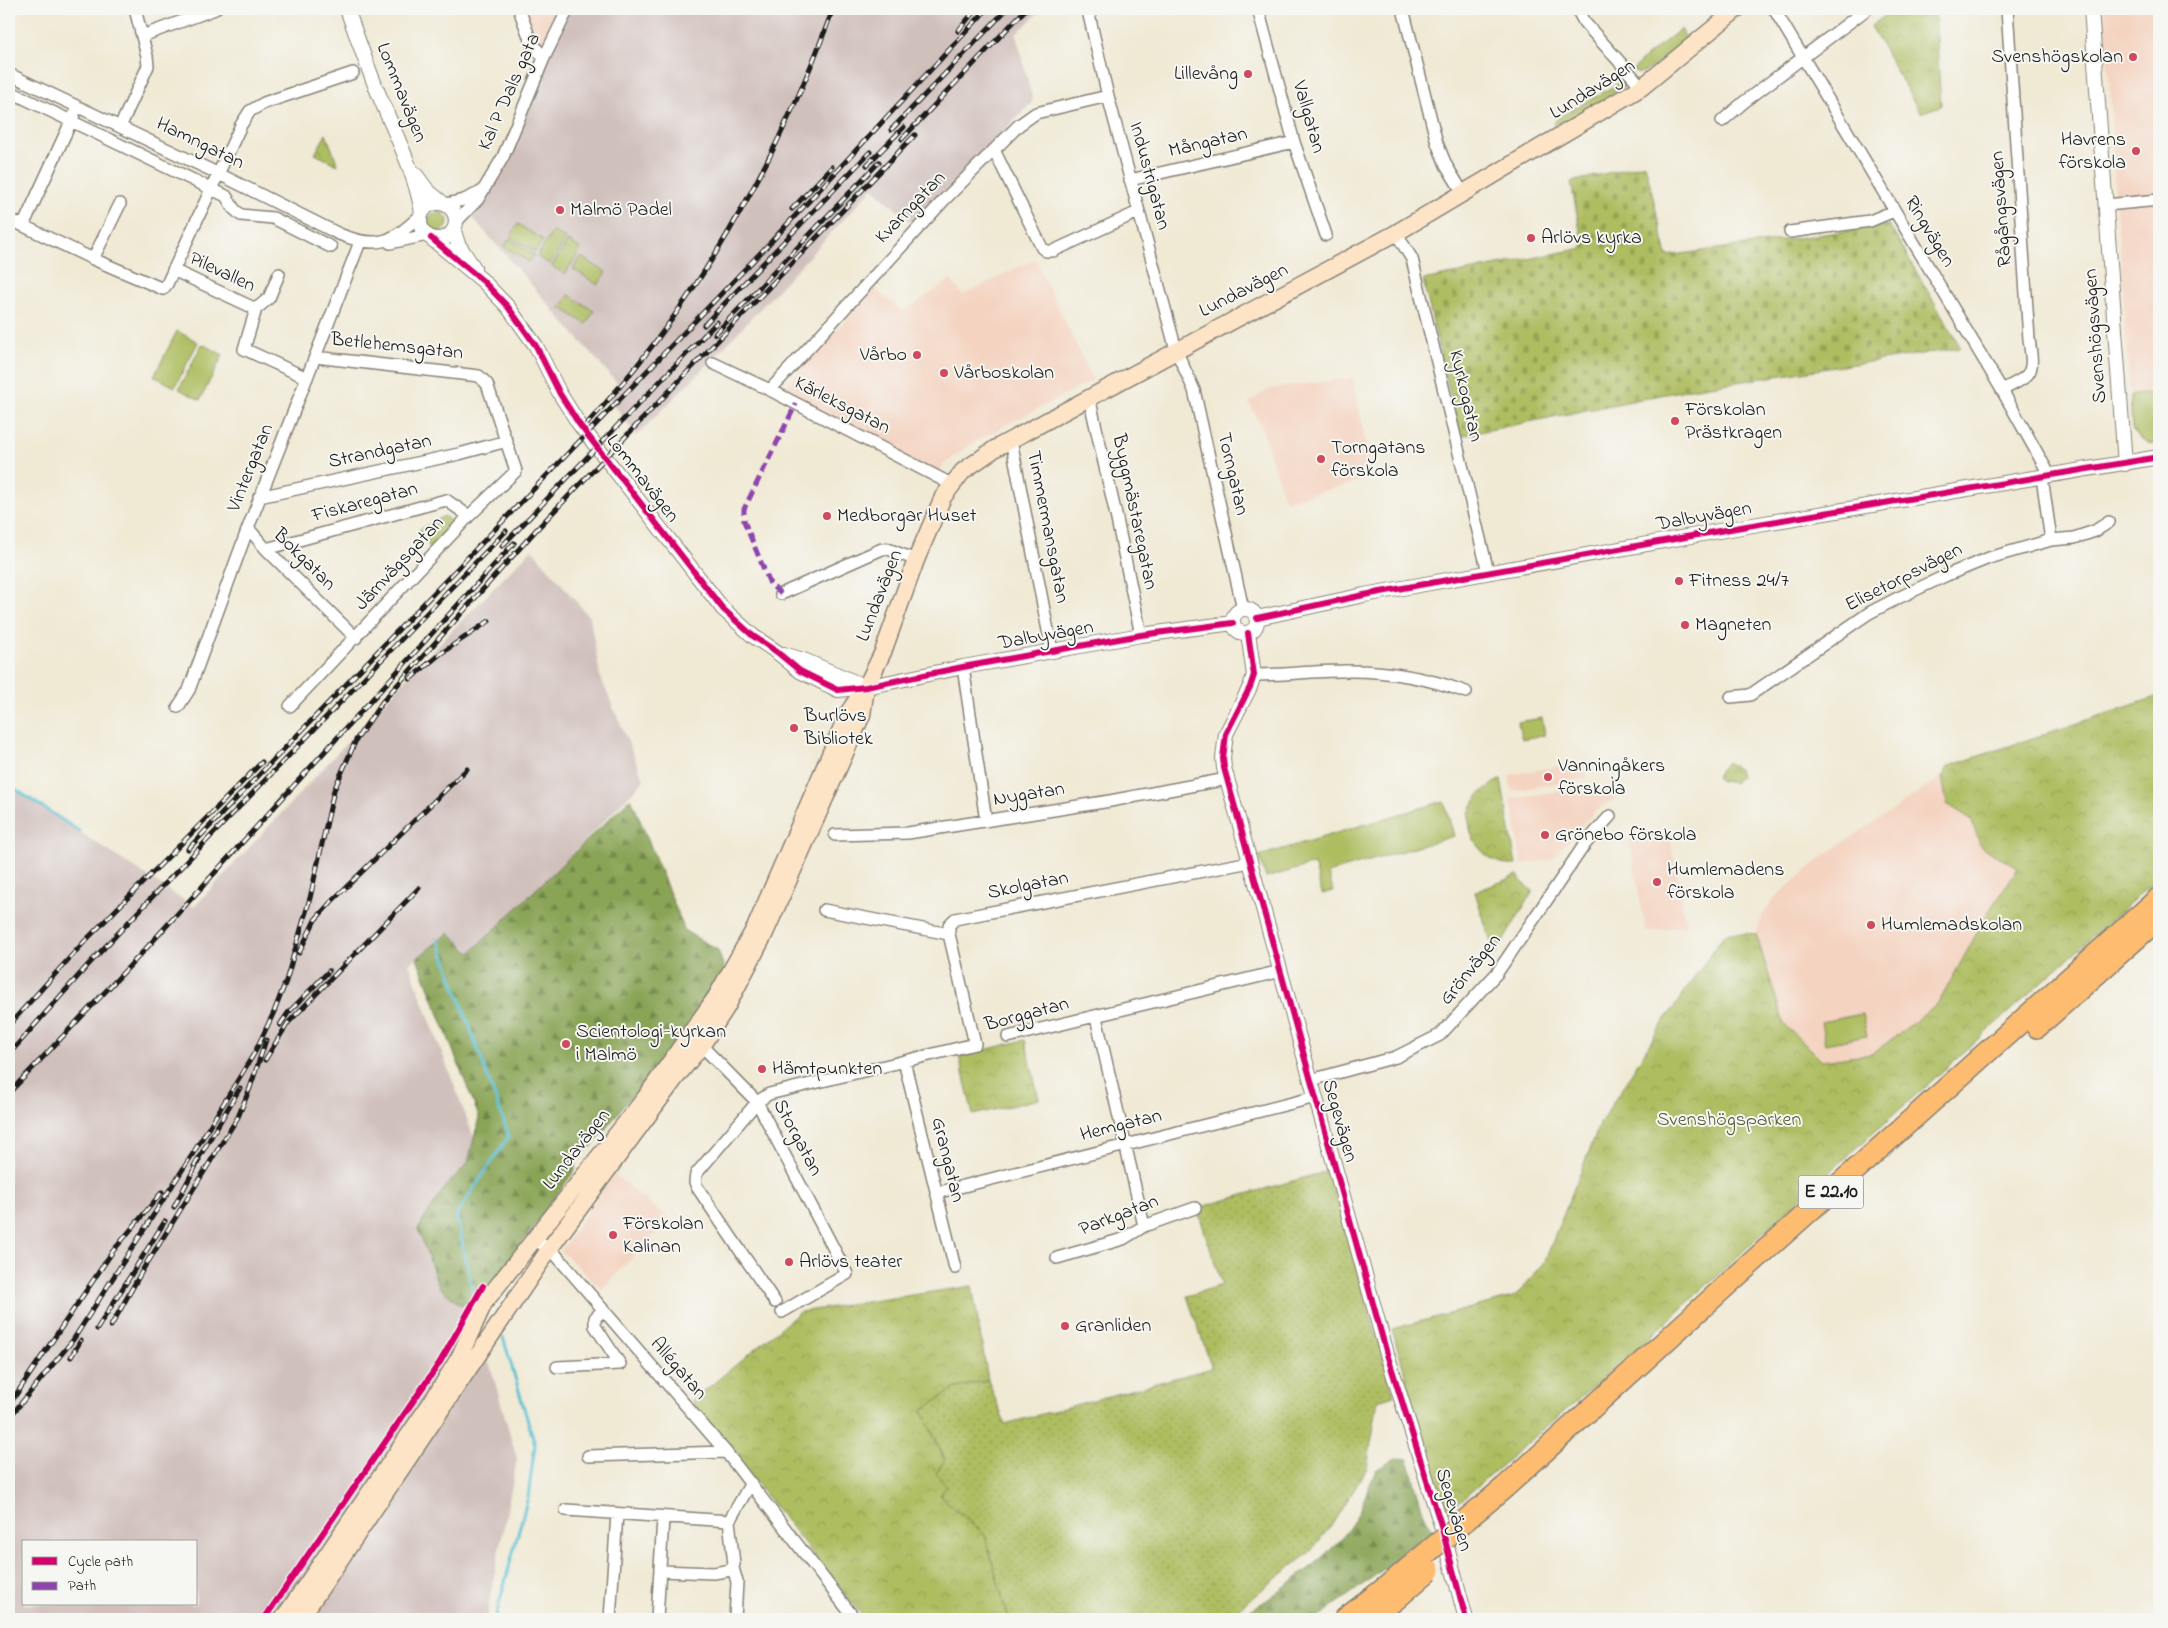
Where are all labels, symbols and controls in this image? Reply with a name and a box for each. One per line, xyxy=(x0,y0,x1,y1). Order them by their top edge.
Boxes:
street label: Kal P Dals gata xyxy=(471,29,550,156)
street label: Lommavägen xyxy=(367,39,434,148)
place label: Svenshögskolan xyxy=(1991,43,2123,73)
marker: Svenshögskolan xyxy=(2127,51,2139,63)
street label: Lundavägen xyxy=(1544,52,1642,129)
place label: Lillevång xyxy=(1174,60,1238,90)
marker: Lillevång xyxy=(1242,68,1254,80)
street label: Vallgatan xyxy=(1283,76,1332,157)
street label: Hamngatan xyxy=(151,110,249,179)
street label: Industrigatan xyxy=(1120,119,1177,234)
street label: Mångatan xyxy=(1166,120,1251,167)
place label: Havrens förskola xyxy=(2058,126,2126,178)
marker: Havrens förskola xyxy=(2130,145,2142,157)
street label: Rågångsvägen xyxy=(1983,150,2022,268)
street label: Kvarngatan xyxy=(869,165,954,252)
street label: Ringvägen xyxy=(1895,191,1962,274)
place label: Malmö Padel xyxy=(570,196,672,225)
marker: Malmö Padel xyxy=(554,204,566,216)
place label: Arlövs kyrka xyxy=(1541,224,1642,253)
marker: Arlövs kyrka xyxy=(1525,232,1537,244)
street label: Pilevallen xyxy=(184,245,260,301)
street label: Lundavägen xyxy=(1194,256,1294,327)
street label: Svenshögsvägen xyxy=(2077,267,2116,404)
street label: Betlehemsgatan xyxy=(328,326,465,369)
place label: Vårbo xyxy=(859,341,907,370)
street label: Kyrkogatan xyxy=(1439,347,1490,445)
marker: Vårbo xyxy=(911,349,923,361)
place label: Vårboskolan xyxy=(953,359,1054,388)
marker: Vårboskolan xyxy=(938,367,950,379)
street label: Kärleksgatan xyxy=(788,369,895,444)
place label: Förskolan Prästkragen xyxy=(1684,396,1782,449)
marker: Förskolan Prästkragen xyxy=(1669,415,1681,427)
street label: Vintergatan xyxy=(220,419,283,518)
street label: Strandgatan xyxy=(326,427,435,478)
street label: Lommavägen xyxy=(597,429,686,530)
street label: Torngatan xyxy=(1207,430,1256,519)
street label: Byggmästaregatan xyxy=(1102,431,1165,593)
place label: Torngatans förskola xyxy=(1331,434,1425,486)
street label: Timmermansgatan xyxy=(1017,448,1076,606)
marker: Torngatans förskola xyxy=(1315,453,1327,465)
street label: Fiskaregatan xyxy=(308,475,422,532)
street label: Dalbyvägen xyxy=(1653,494,1754,541)
place label: Medborgar Huset xyxy=(837,502,977,532)
street label: Järnvägsgatan xyxy=(348,510,452,619)
marker: Medborgar Huset xyxy=(821,510,833,522)
street label: Bokgatan xyxy=(264,521,342,599)
street label: Elisetorpsvägen xyxy=(1840,536,1968,621)
street label: Lundavägen xyxy=(849,546,912,647)
place label: Fitness 24/7 xyxy=(1688,567,1789,596)
marker: Fitness 24/7 xyxy=(1673,575,1685,587)
place label: Magneten xyxy=(1695,611,1771,641)
street label: Dalbyvägen xyxy=(995,613,1096,660)
marker: Magneten xyxy=(1679,619,1691,631)
place label: Burlövs Bibliotek xyxy=(803,702,873,754)
marker: Burlövs Bibliotek xyxy=(788,722,800,734)
place label: Vanningåkers förskola xyxy=(1557,752,1665,804)
marker: Vanningåkers förskola xyxy=(1542,771,1554,783)
street label: Nygatan xyxy=(991,775,1067,816)
place label: Grönebo förskola xyxy=(1555,821,1697,850)
marker: Grönebo förskola xyxy=(1539,829,1551,841)
place label: Humlemadens förskola xyxy=(1667,856,1784,908)
street label: Skolgatan xyxy=(985,864,1071,909)
marker: Humlemadens förskola xyxy=(1651,876,1663,888)
place label: Humlemadskolan xyxy=(1881,911,2022,940)
marker: Humlemadskolan xyxy=(1865,919,1877,931)
street label: Grönvägen xyxy=(1433,928,1510,1013)
street label: Borggatan xyxy=(981,990,1073,1041)
place label: Scientologi-kyrkan i Malmö xyxy=(576,1018,726,1070)
marker: Scientologi-kyrkan i Malmö xyxy=(560,1038,572,1050)
place label: Hämtpunkten xyxy=(772,1055,883,1084)
marker: Hämtpunkten xyxy=(756,1063,768,1075)
street label: Segevägen xyxy=(1312,1076,1365,1166)
street label: Storgatan xyxy=(764,1094,829,1182)
street label: Hemgatan xyxy=(1077,1102,1165,1151)
street label: Lundavägen xyxy=(536,1103,619,1198)
park label: Svenshögsparken xyxy=(1657,1106,1801,1136)
street label: Grangatan xyxy=(921,1114,972,1206)
road number: E 22.10 xyxy=(1798,1176,1864,1208)
street label: Parkgatan xyxy=(1075,1187,1164,1245)
place label: Förskolan Kalinan xyxy=(622,1210,704,1262)
marker: Förskolan Kalinan xyxy=(607,1229,619,1241)
place label: Arlövs teater xyxy=(799,1248,903,1277)
marker: Arlövs teater xyxy=(783,1256,795,1268)
place label: Granliden xyxy=(1075,1312,1152,1341)
marker: Granliden xyxy=(1059,1320,1071,1332)
street label: Allégatan xyxy=(642,1331,714,1408)
street label: Segevägen xyxy=(1426,1465,1479,1556)
legend xyxy=(22,1540,198,1606)
text: Cycle path xyxy=(68,1551,133,1574)
text: Path xyxy=(68,1575,96,1597)

